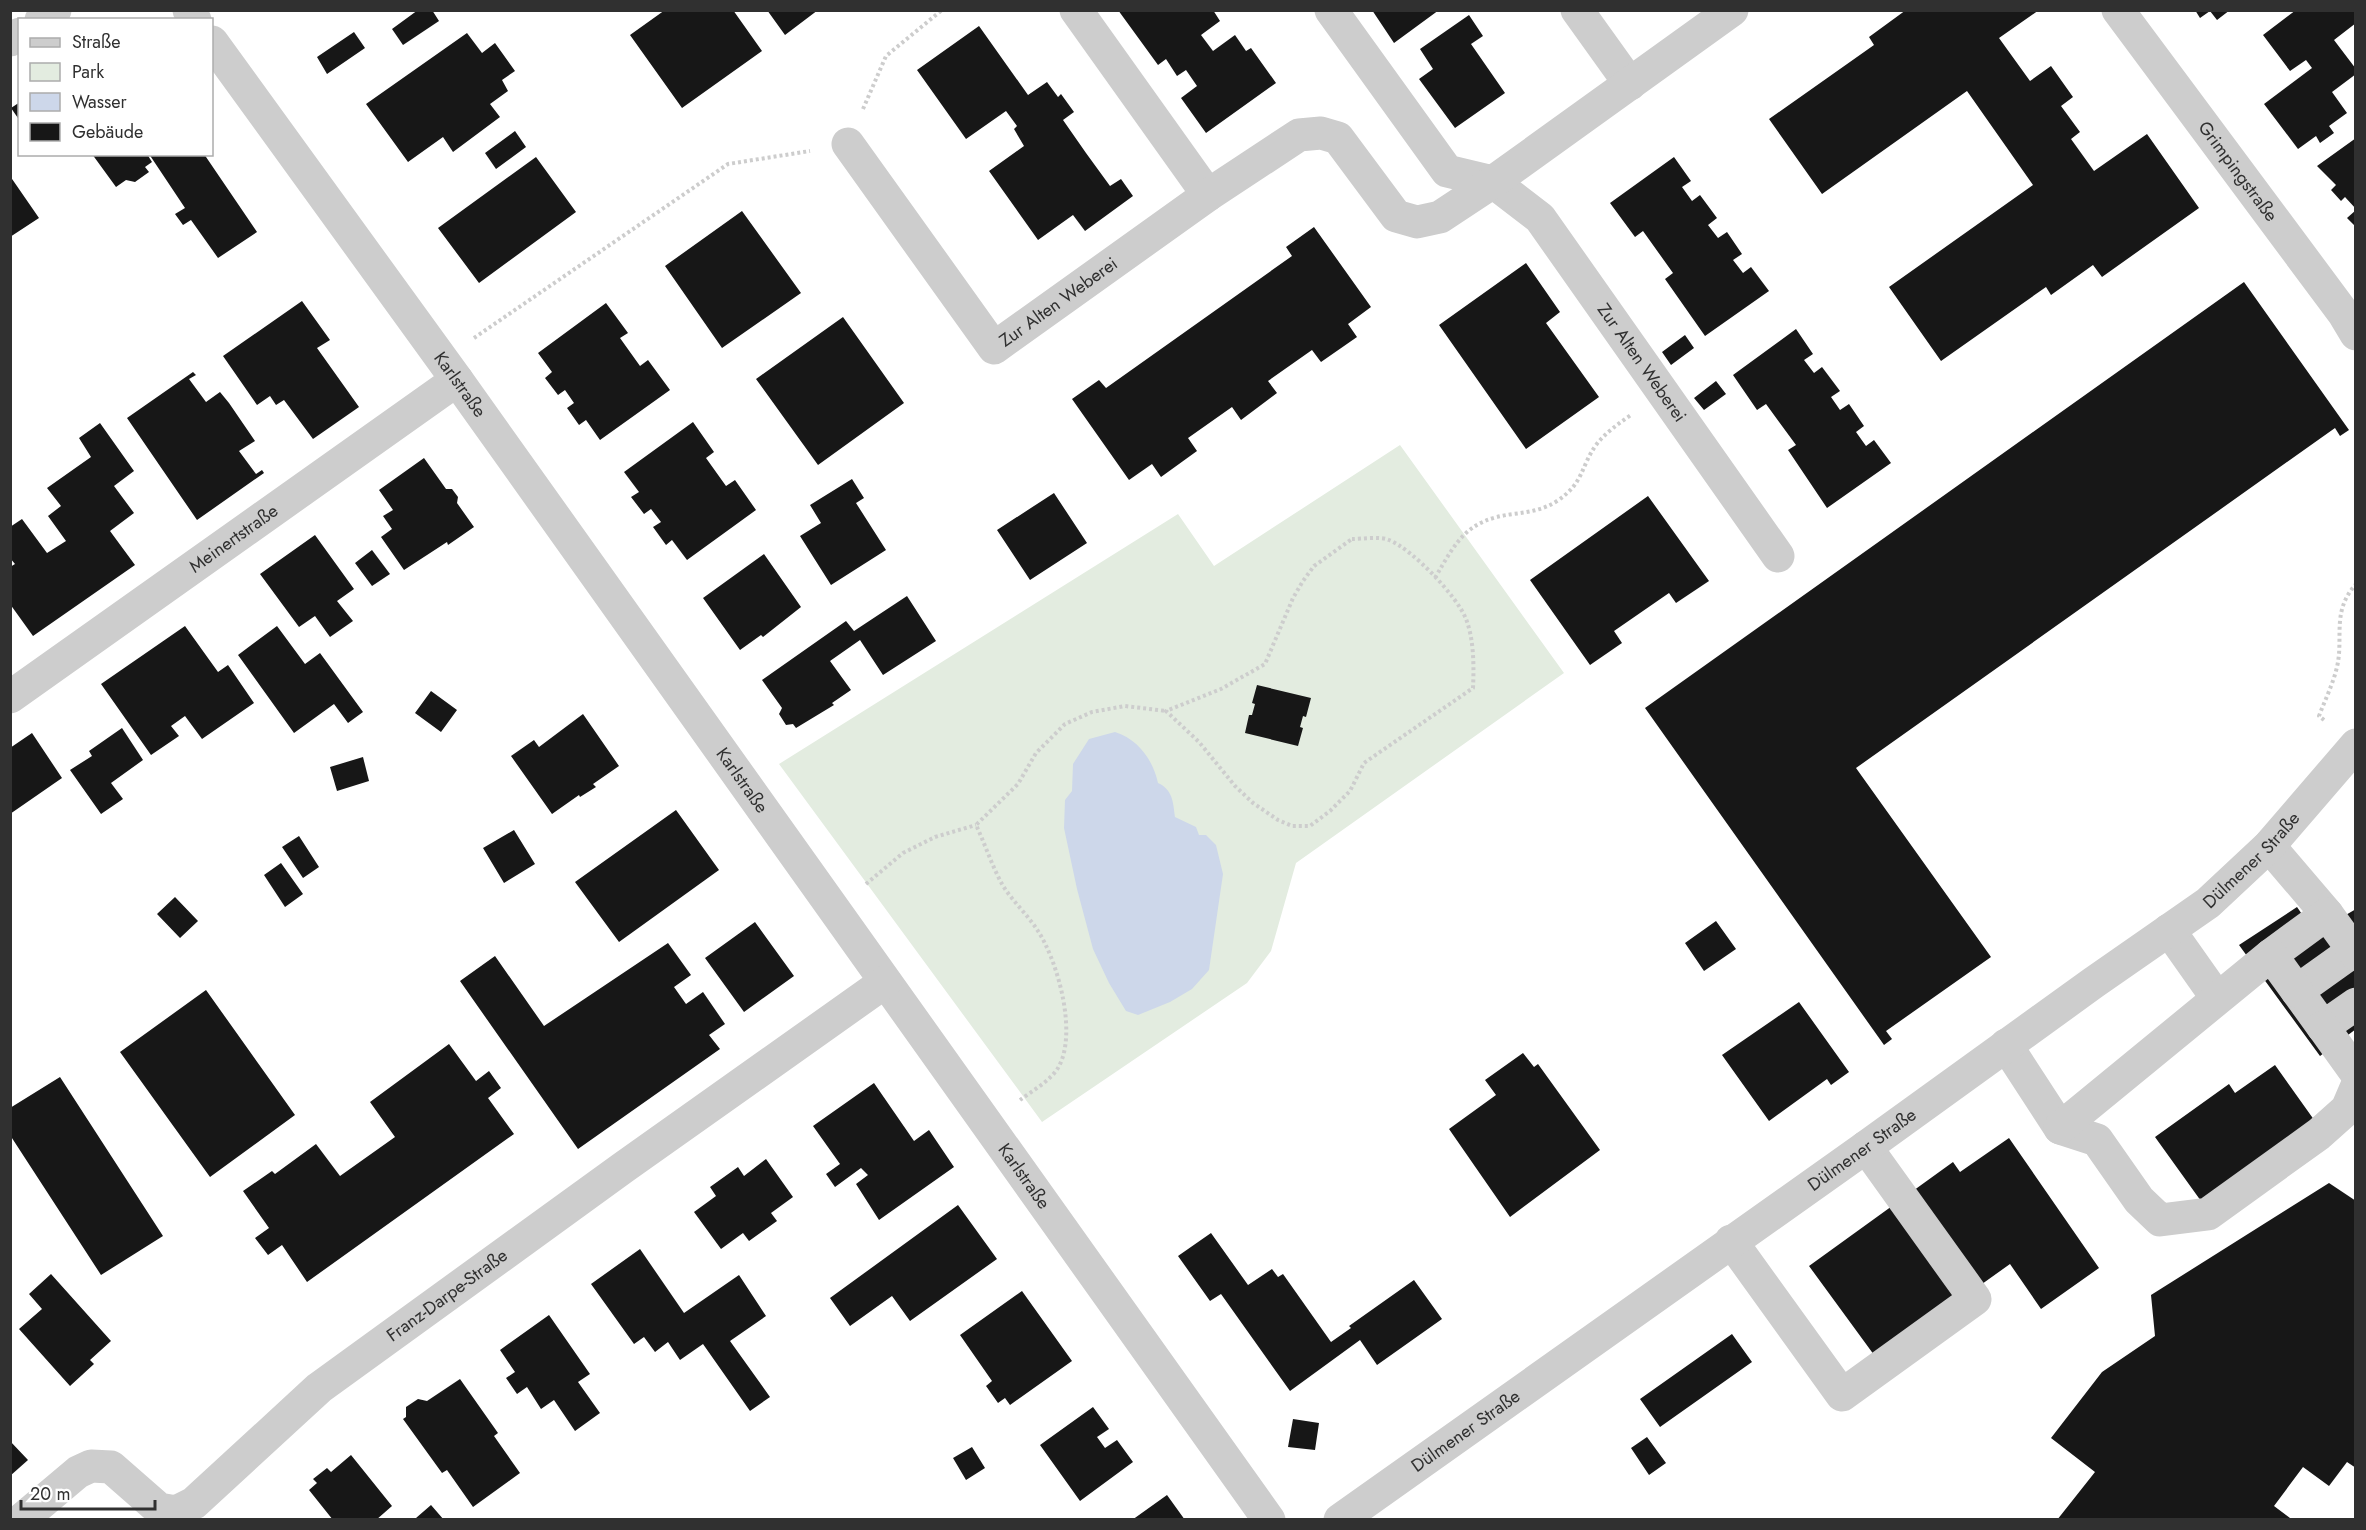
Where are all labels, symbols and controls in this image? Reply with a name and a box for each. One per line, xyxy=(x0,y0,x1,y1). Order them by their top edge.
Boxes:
legend xyxy=(18,18,213,156)
text: Straße xyxy=(72,29,120,55)
text: Park xyxy=(72,59,104,85)
text: Wasser xyxy=(72,89,127,115)
street label: Grimpingstraße xyxy=(2192,116,2284,227)
text: Gebäude xyxy=(72,119,143,145)
street label: Zur Alten Weberei xyxy=(994,251,1123,353)
street label: Zur Alten Weberei xyxy=(1591,298,1693,427)
street label: Karlstraße xyxy=(428,346,493,423)
street label: Meinertstraße xyxy=(184,498,283,579)
street label: Karlstraße xyxy=(710,742,775,818)
street label: Dülmener Straße xyxy=(2197,806,2306,915)
street label: Dülmener Straße xyxy=(1802,1102,1922,1197)
street label: Karlstraße xyxy=(992,1138,1056,1214)
street label: Franz-Darpe-Straße xyxy=(381,1242,513,1348)
street label: Dülmener Straße xyxy=(1406,1383,1525,1479)
scale bar xyxy=(21,1473,154,1511)
text: 20 m xyxy=(30,1481,70,1507)

